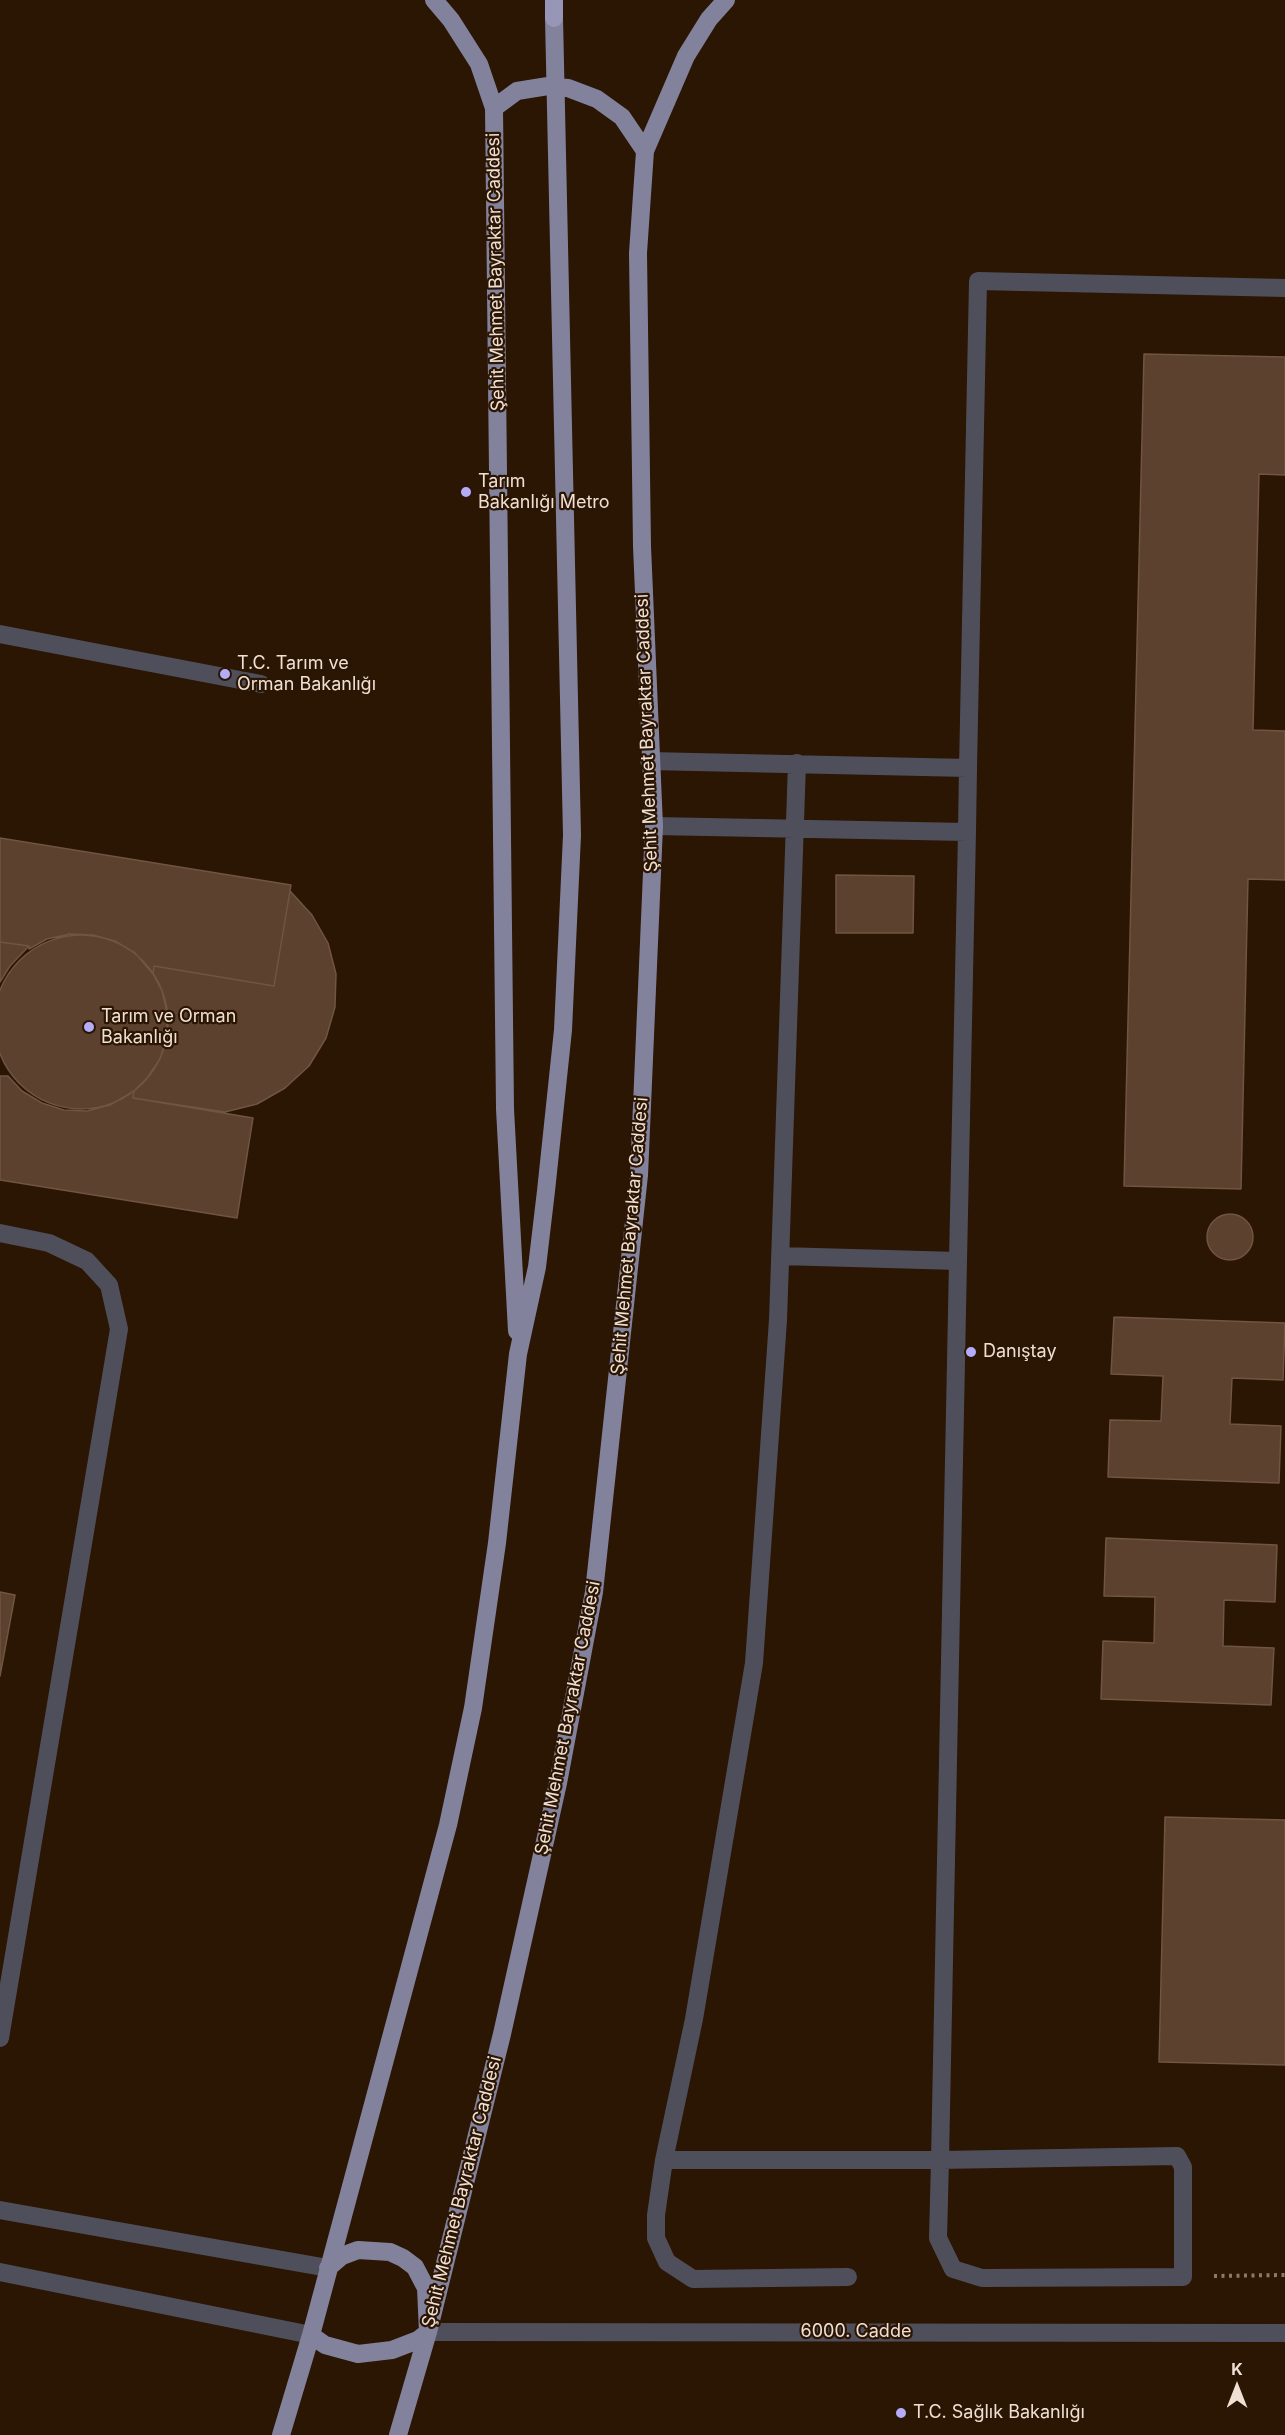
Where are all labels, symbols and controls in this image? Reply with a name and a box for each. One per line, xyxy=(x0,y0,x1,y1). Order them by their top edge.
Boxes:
street label: Şehit Mehmet Bayraktar Caddesi xyxy=(483,132,509,412)
place label: Tarım Bakanlığı Metro xyxy=(478,471,610,514)
marker: Tarım Bakanlığı Metro xyxy=(459,485,473,499)
street label: Şehit Mehmet Bayraktar Caddesi xyxy=(631,593,663,873)
place label: T.C. Tarım ve Orman Bakanlığı xyxy=(237,653,376,696)
marker: T.C. Tarım ve Orman Bakanlığı xyxy=(218,667,232,681)
place label: Tarım ve Orman Bakanlığı xyxy=(101,1006,236,1048)
marker: Tarım ve Orman Bakanlığı xyxy=(82,1020,96,1034)
street label: Şehit Mehmet Bayraktar Caddesi xyxy=(607,1096,653,1376)
place label: Danıştay xyxy=(983,1341,1057,1363)
marker: Danıştay xyxy=(964,1345,978,1359)
street label: Şehit Mehmet Bayraktar Caddesi xyxy=(531,1579,605,1857)
street label: Şehit Mehmet Bayraktar Caddesi xyxy=(418,2054,506,2330)
street label: 6000. Cadde xyxy=(801,2321,911,2343)
north arrow xyxy=(1207,2357,1267,2417)
text: K xyxy=(1231,2359,1243,2379)
place label: T.C. Sağlık Bakanlığı xyxy=(913,2402,1085,2424)
marker: T.C. Sağlık Bakanlığı xyxy=(894,2406,908,2420)

